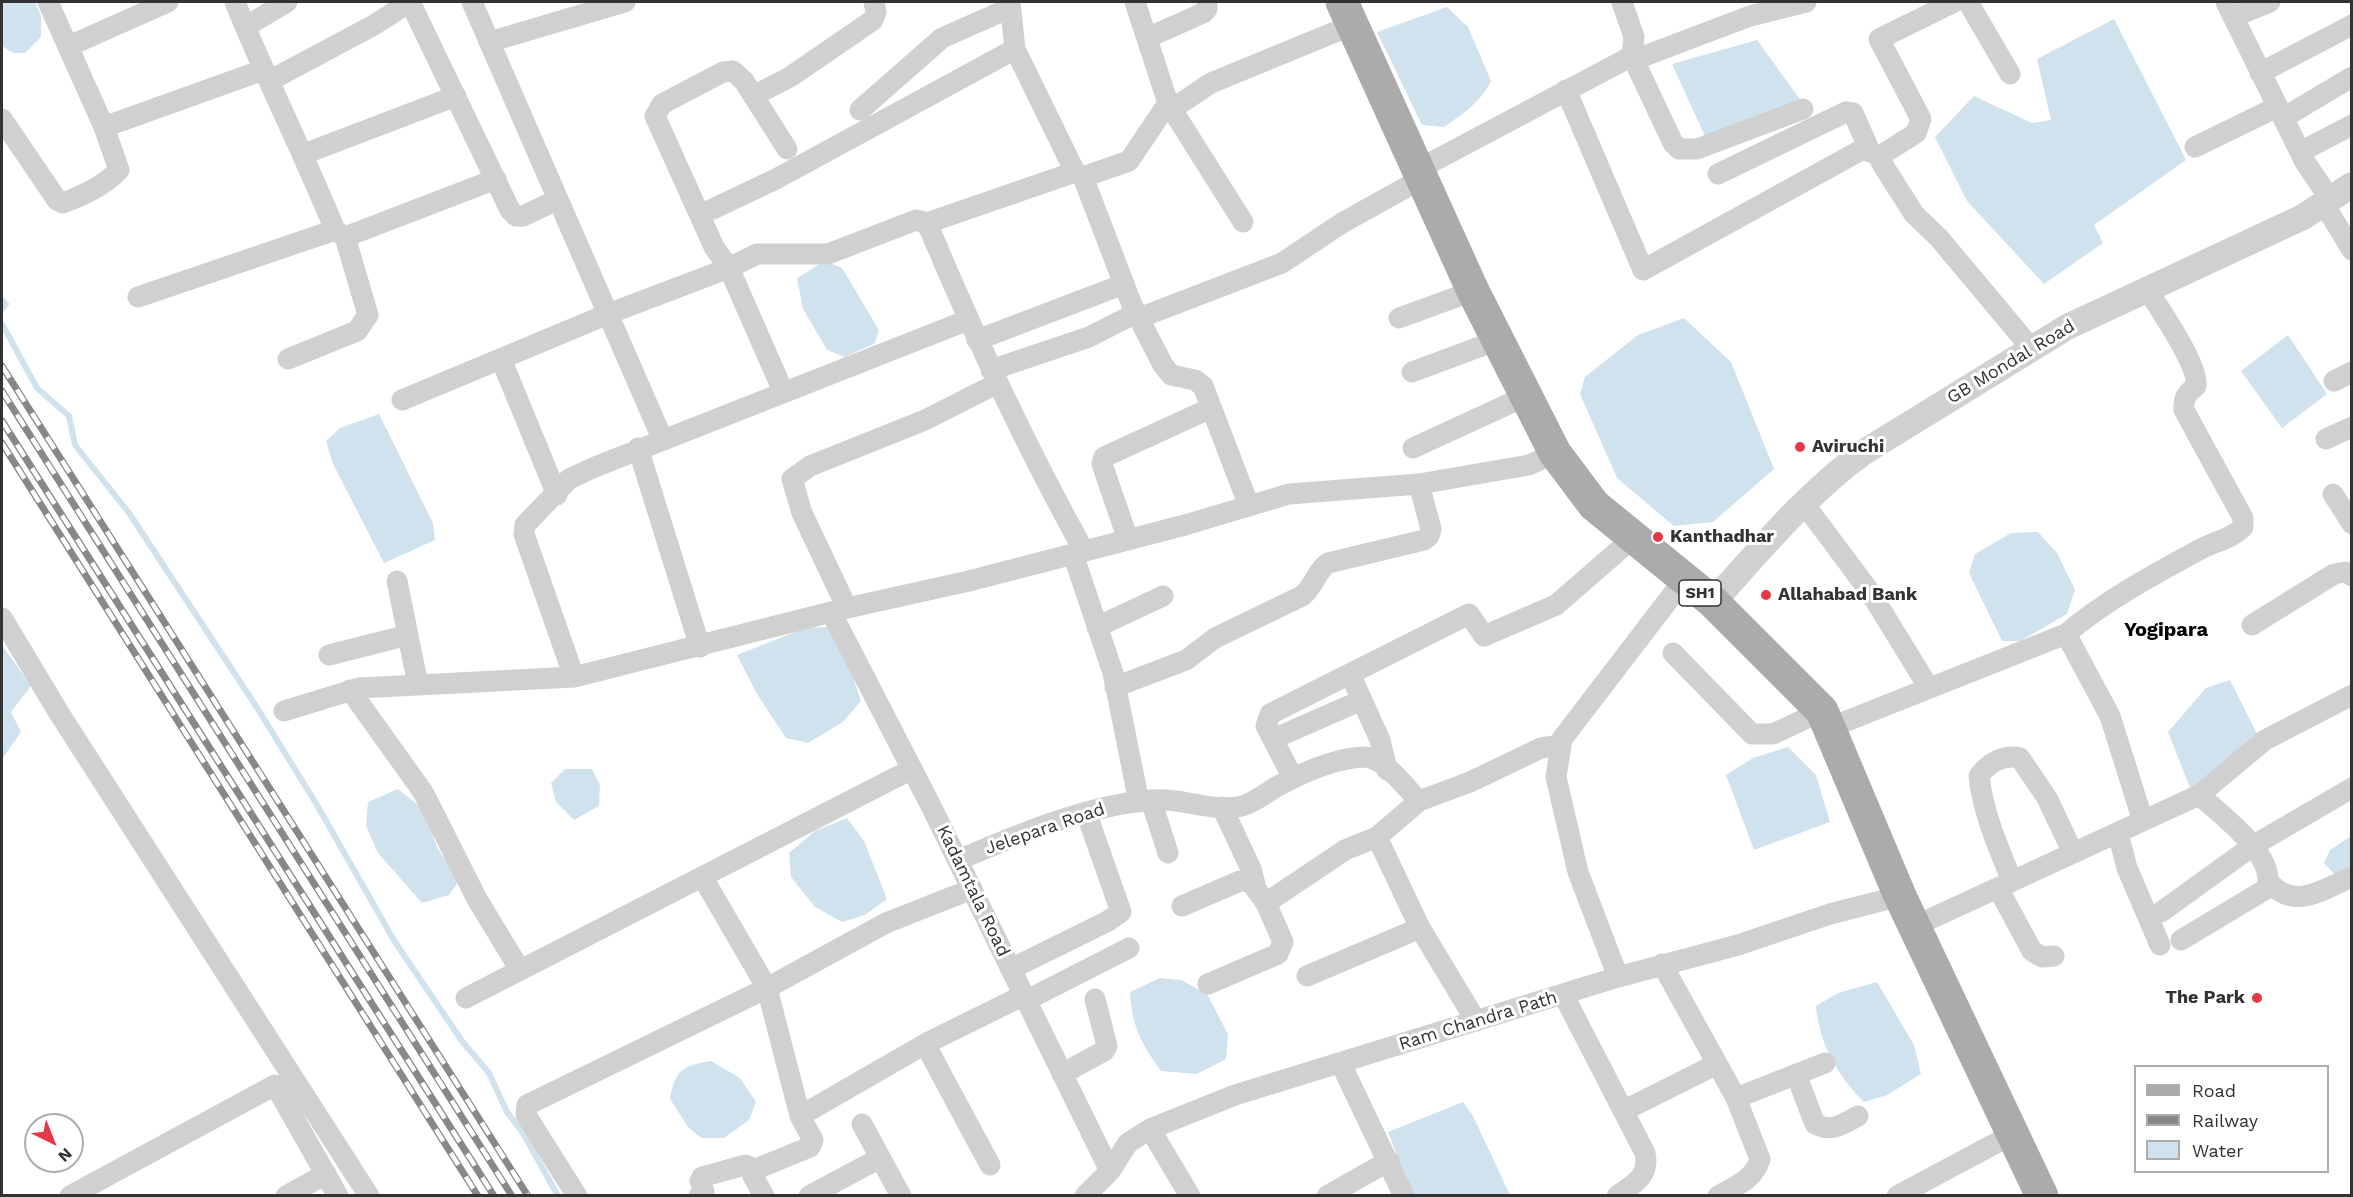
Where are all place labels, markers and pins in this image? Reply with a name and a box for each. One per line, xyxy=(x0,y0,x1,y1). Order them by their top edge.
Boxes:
place label: Aviruchi xyxy=(1812,436,1884,458)
marker: Aviruchi xyxy=(1793,440,1807,454)
place label: Kanthadhar xyxy=(1670,526,1774,548)
marker: Kanthadhar xyxy=(1651,530,1665,544)
place label: Allahabad Bank xyxy=(1778,584,1917,606)
marker: Allahabad Bank xyxy=(1759,588,1773,602)
place label: The Park xyxy=(2165,987,2245,1009)
marker: The Park xyxy=(2250,991,2264,1005)

